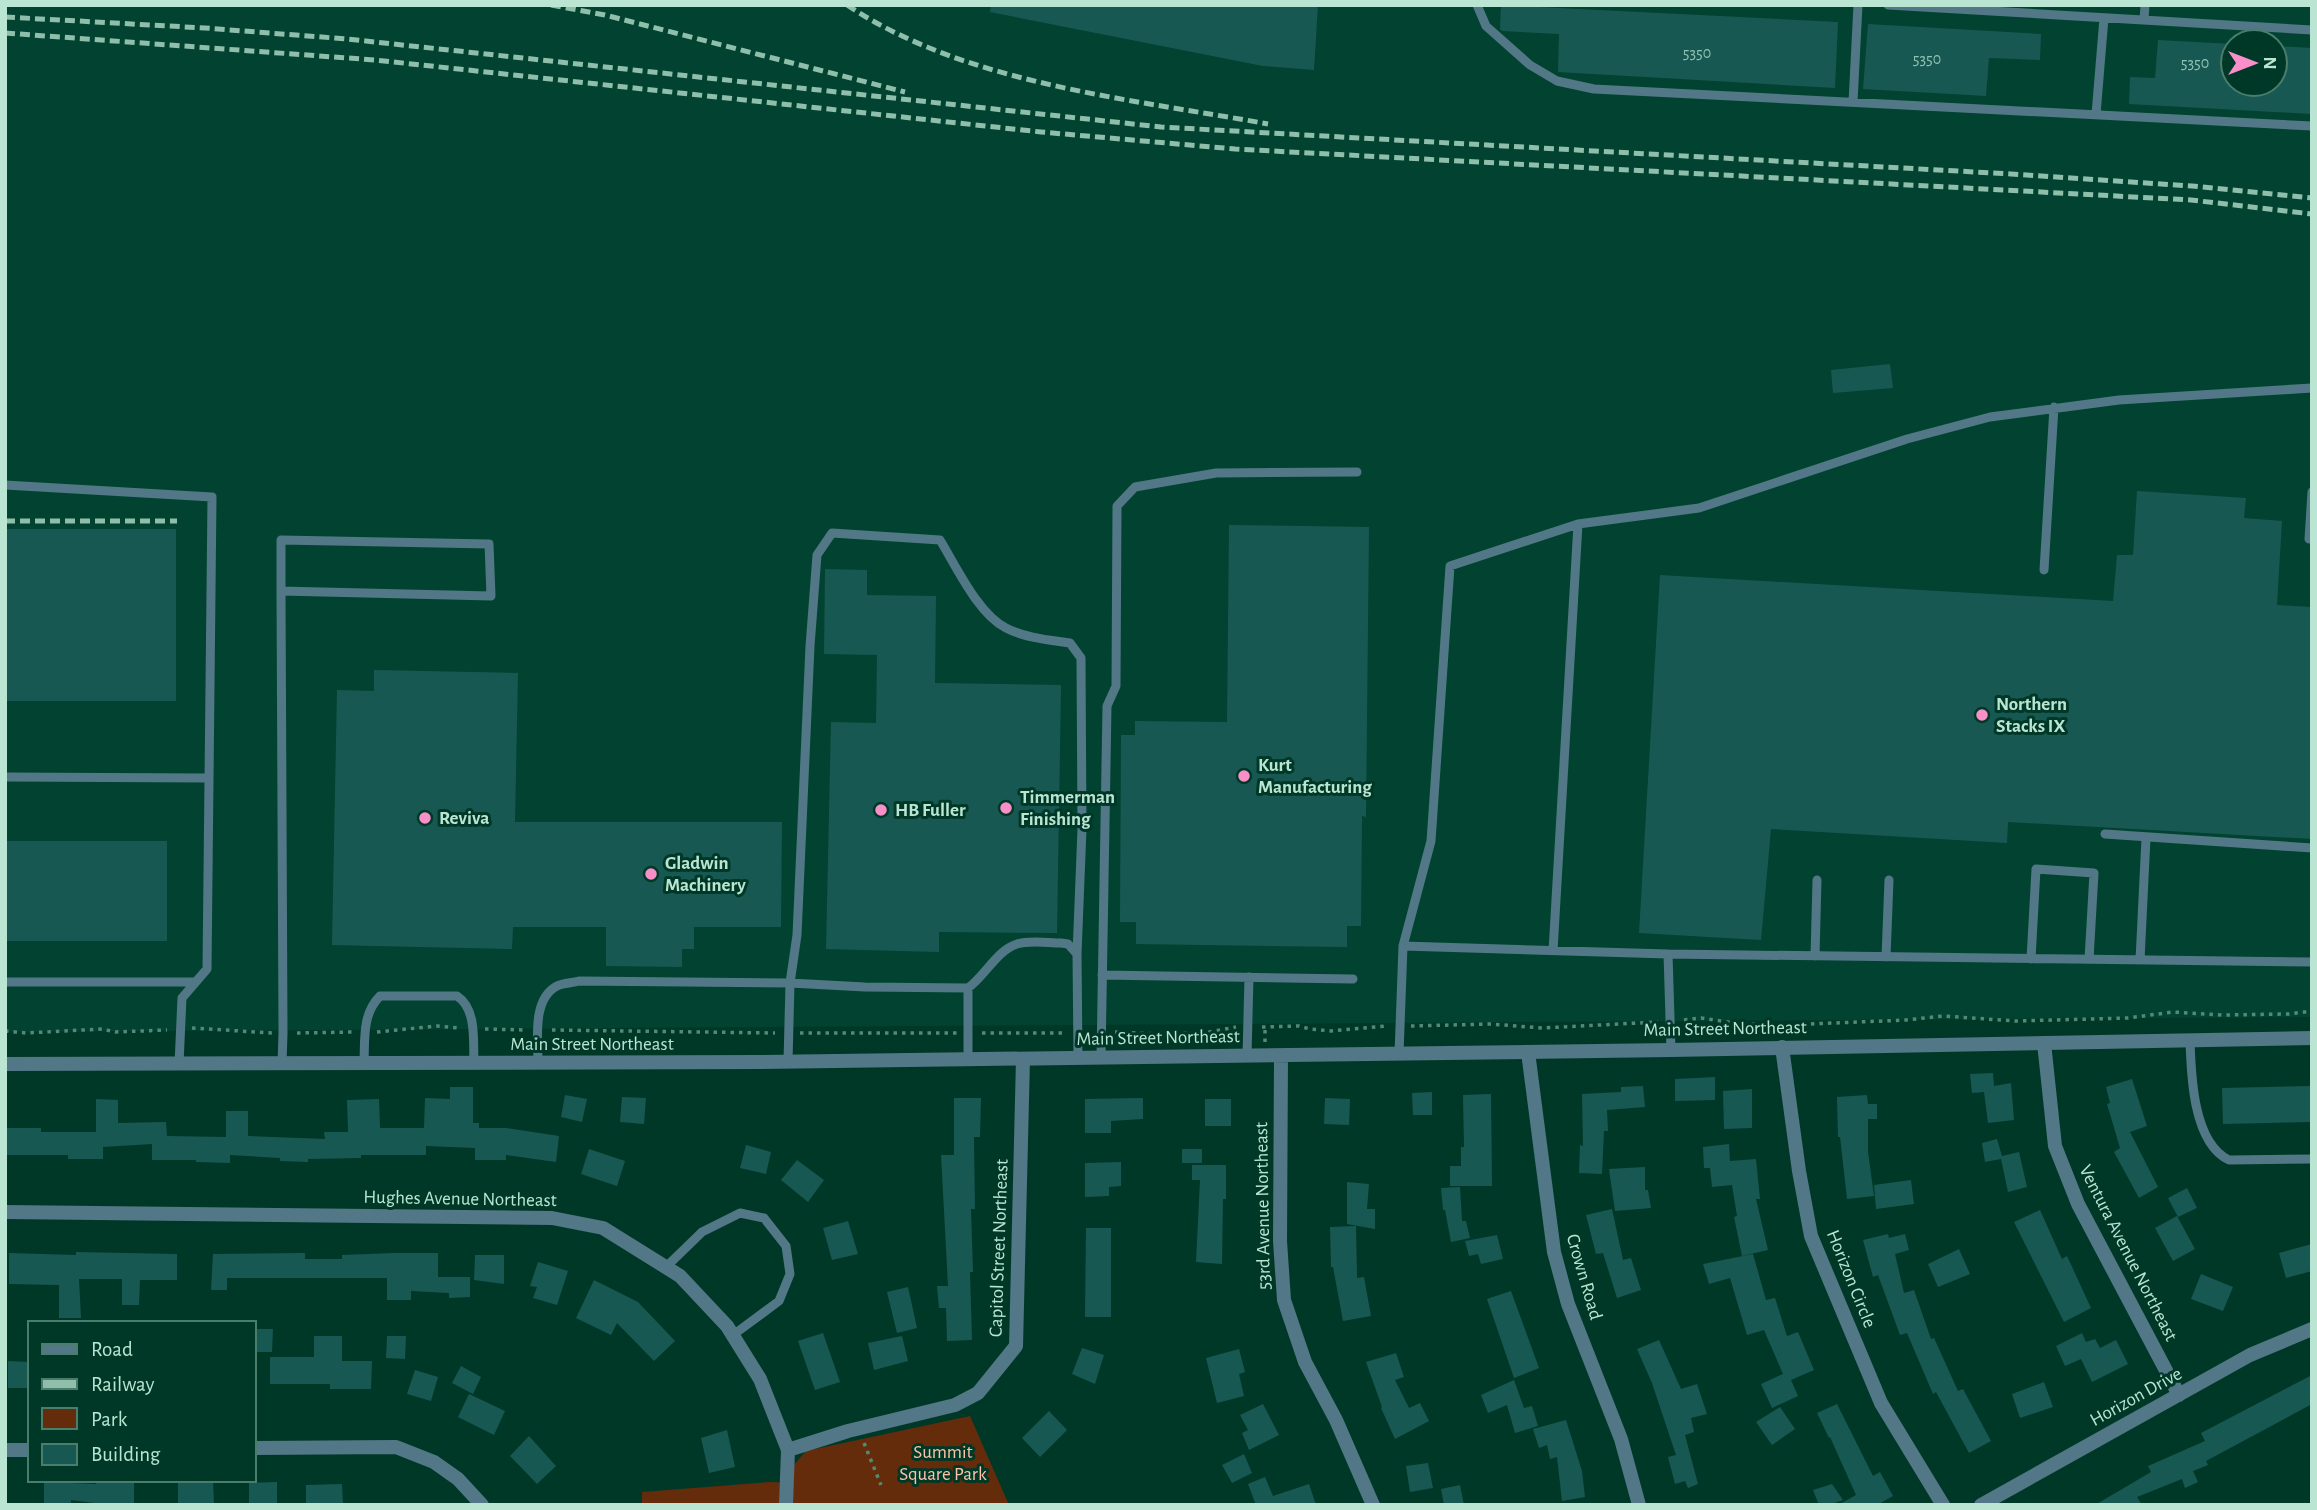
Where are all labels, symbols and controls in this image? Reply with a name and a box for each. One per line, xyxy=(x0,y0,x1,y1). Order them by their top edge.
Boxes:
north arrow xyxy=(2219,28,2289,98)
house number: 5350 xyxy=(1683,45,1711,61)
house number: 5350 xyxy=(1913,51,1941,67)
house number: 5350 xyxy=(2181,55,2209,71)
text: N xyxy=(2260,56,2279,70)
place label: Northern Stacks IX xyxy=(1996,695,2067,736)
marker: Northern Stacks IX xyxy=(1974,707,1990,723)
place label: Kurt Manufacturing xyxy=(1258,756,1372,797)
marker: Kurt Manufacturing xyxy=(1236,768,1252,784)
place label: Timmerman Finishing xyxy=(1020,788,1115,829)
marker: Timmerman Finishing xyxy=(998,800,1014,816)
place label: HB Fuller xyxy=(895,801,966,820)
marker: HB Fuller xyxy=(873,802,889,818)
place label: Reviva xyxy=(439,809,489,828)
marker: Reviva xyxy=(417,810,433,826)
place label: Gladwin Machinery xyxy=(665,854,746,895)
marker: Gladwin Machinery xyxy=(643,866,659,882)
street label: Main Street Northeast xyxy=(1643,1018,1807,1040)
street label: Main Street Northeast xyxy=(1076,1027,1240,1049)
street label: Main Street Northeast xyxy=(510,1035,674,1054)
street label: 53rd Avenue Northeast xyxy=(1252,1122,1274,1290)
street label: Capitol Street Northeast xyxy=(986,1159,1012,1337)
street label: Ventura Avenue Northeast xyxy=(2075,1162,2181,1344)
street label: Hughes Avenue Northeast xyxy=(363,1188,557,1210)
street label: Horizon Circle xyxy=(1823,1227,1879,1331)
street label: Crown Road xyxy=(1563,1232,1605,1322)
legend xyxy=(28,1321,256,1482)
text: Road xyxy=(91,1339,133,1360)
street label: Horizon Drive xyxy=(2087,1364,2185,1430)
text: Railway xyxy=(91,1374,154,1395)
text: Park xyxy=(91,1409,128,1430)
park label: Summit Square Park xyxy=(899,1443,987,1484)
text: Building xyxy=(91,1444,161,1465)

